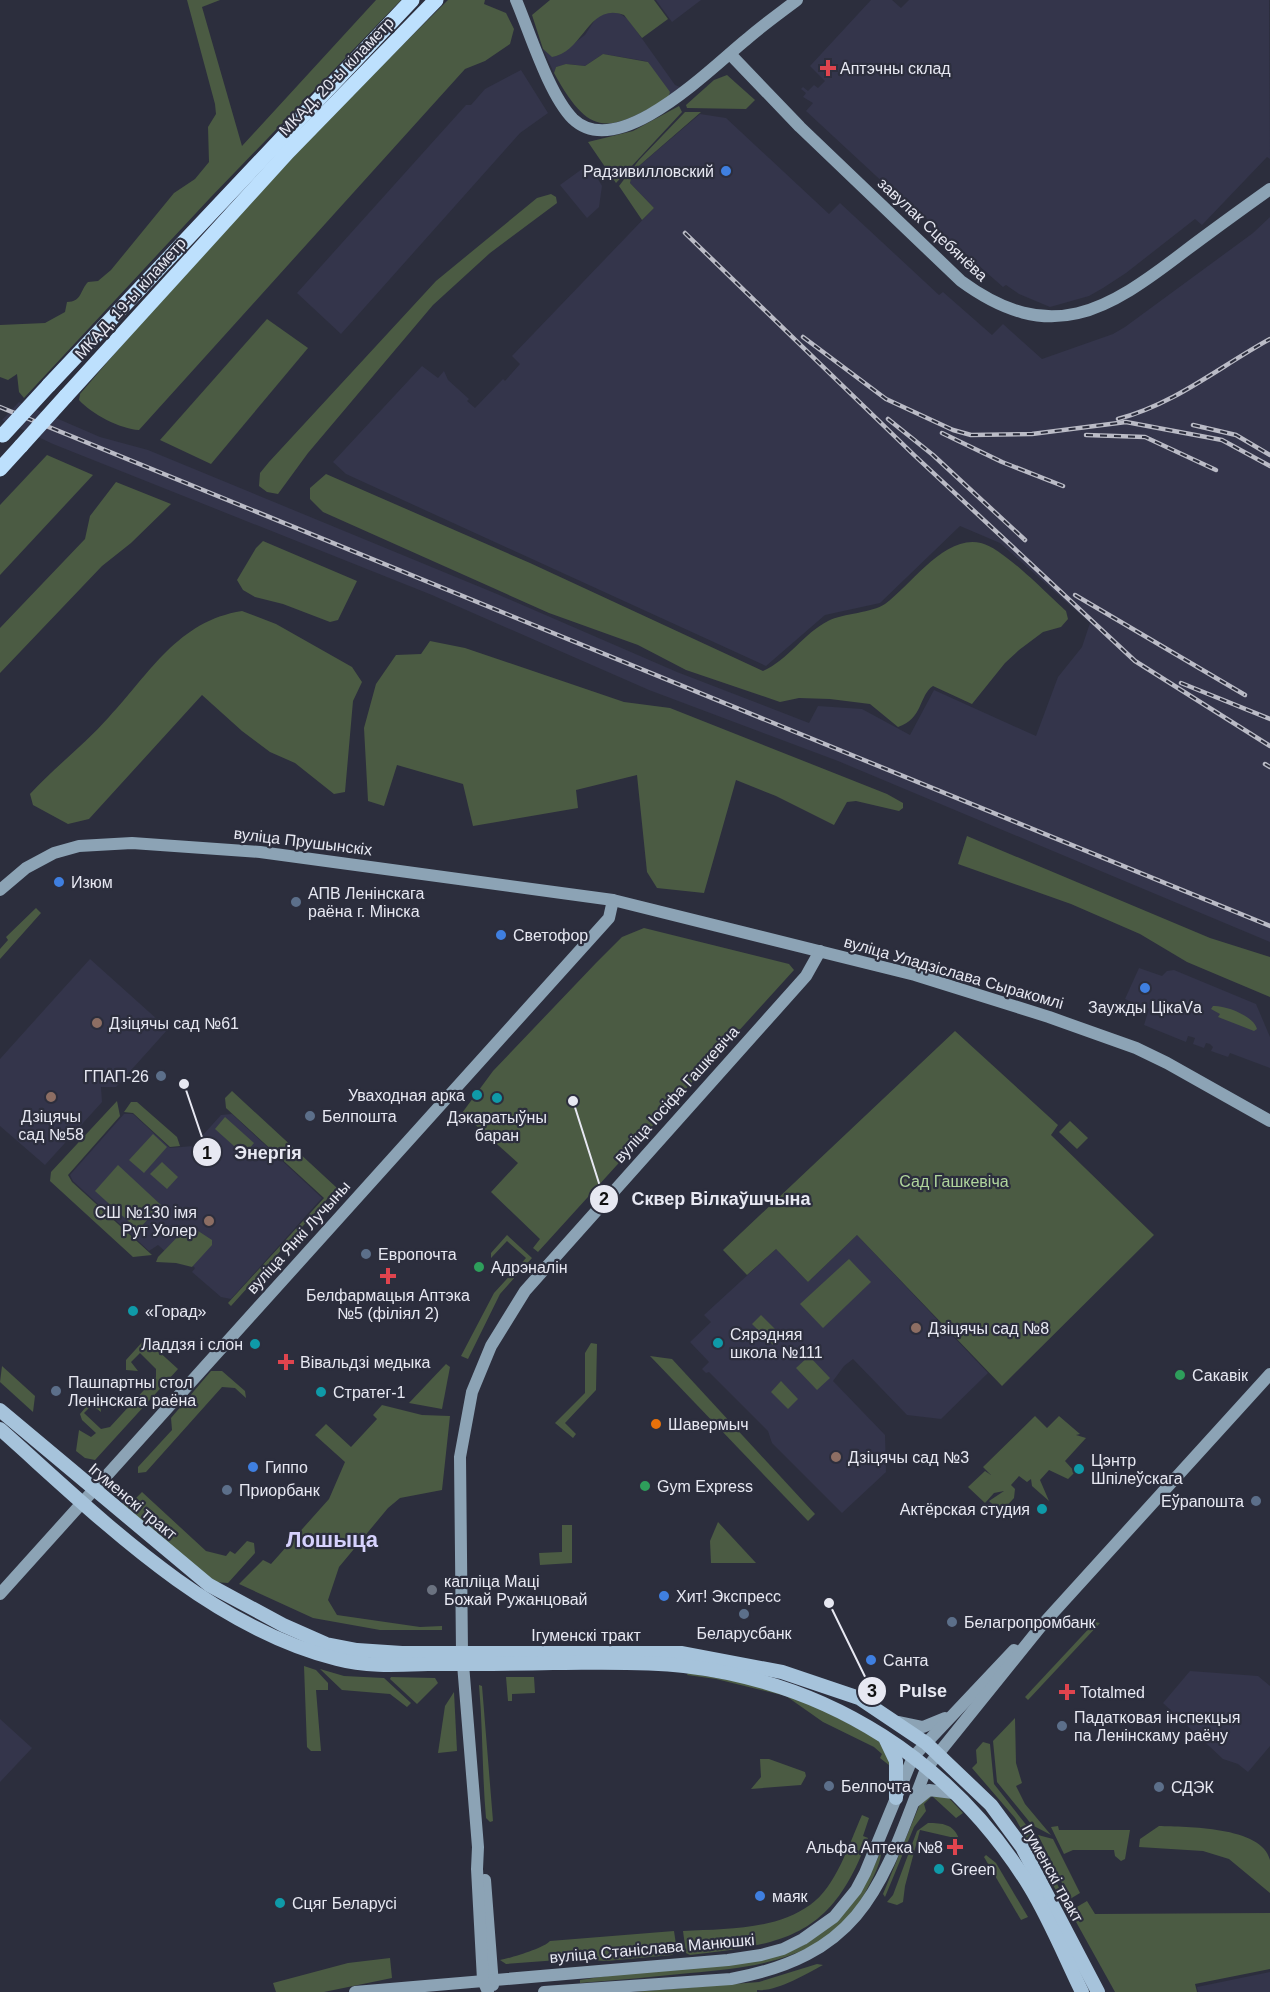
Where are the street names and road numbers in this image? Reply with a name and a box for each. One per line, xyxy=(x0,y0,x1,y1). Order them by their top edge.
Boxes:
street label: МКАД, 20-ы кіламетр xyxy=(276,14,397,139)
street label: завулак Сцебянёва xyxy=(874,174,991,285)
street label: МКАД, 19-ы кіламетр xyxy=(72,234,189,362)
street label: вуліца Прушынскіх xyxy=(233,825,373,858)
street label: вуліца Уладзіслава Сыракомлі xyxy=(842,933,1066,1012)
street label: вуліца Іосіфа Гашкевіча xyxy=(611,1023,742,1166)
street label: вуліца Янкі Лучыны xyxy=(243,1178,353,1297)
street label: Ігуменскі тракт xyxy=(85,1460,181,1544)
street label: Ігуменскі тракт xyxy=(531,1627,641,1644)
street label: Ігуменскі тракт xyxy=(1019,1821,1087,1926)
street label: вуліца Станіслава Манюшкі xyxy=(549,1931,755,1966)

